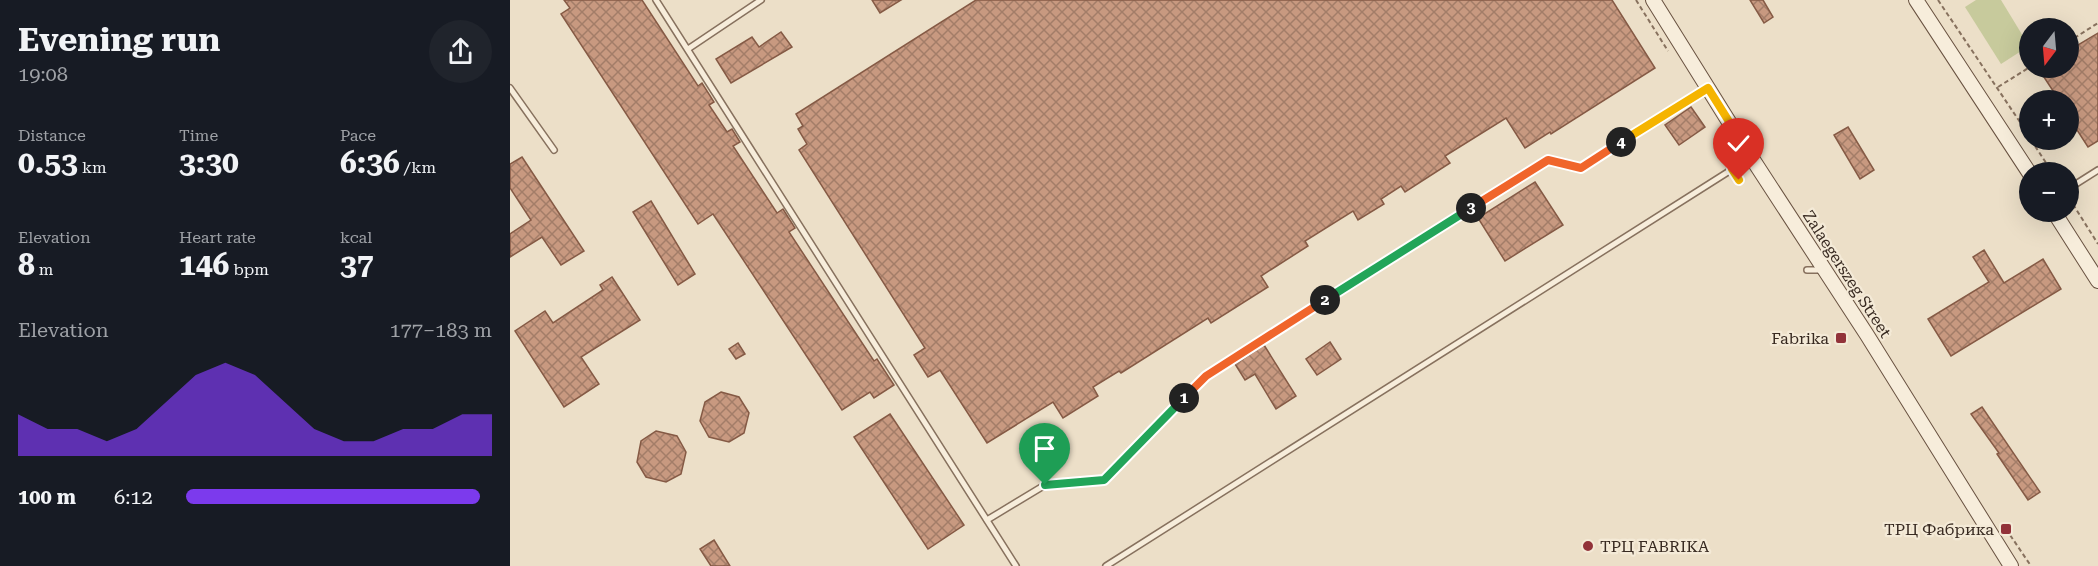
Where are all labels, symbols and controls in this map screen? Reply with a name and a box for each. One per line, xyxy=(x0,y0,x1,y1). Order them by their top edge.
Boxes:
north arrow xyxy=(2019,18,2079,78)
map controls xyxy=(2019,18,2079,222)
text: Evening run xyxy=(18,20,220,59)
button: share xyxy=(429,20,492,83)
text: 19:08 xyxy=(18,62,68,86)
button: + xyxy=(2019,90,2079,150)
pin xyxy=(1713,118,1764,180)
text: Distance xyxy=(18,126,86,145)
text: Time xyxy=(179,126,218,145)
text: Pace xyxy=(340,126,376,145)
pin: 4 xyxy=(1606,127,1636,157)
icon: check xyxy=(1722,127,1755,160)
text: 4 xyxy=(1617,132,1625,151)
text: 0.53 xyxy=(18,145,78,180)
text: 3:30 xyxy=(179,145,239,180)
text: 6:36 xyxy=(340,145,400,180)
text: km xyxy=(78,158,107,177)
text: /km xyxy=(400,158,436,177)
button: − xyxy=(2019,162,2079,222)
pin: 3 xyxy=(1456,193,1486,223)
text: 3 xyxy=(1467,198,1475,217)
street label: Zalaegerszeg Street xyxy=(1799,207,1895,341)
text: Elevation xyxy=(18,228,91,247)
text: Heart rate xyxy=(179,228,256,247)
text: kcal xyxy=(340,228,372,247)
text: 8 xyxy=(18,247,35,282)
text: 146 xyxy=(179,247,229,282)
text: 37 xyxy=(340,247,374,282)
text: m xyxy=(35,260,53,279)
text: bpm xyxy=(229,260,269,279)
pin: 2 xyxy=(1310,285,1340,315)
text: 2 xyxy=(1321,290,1329,309)
text: Elevation xyxy=(18,318,109,342)
text: 177–183 m xyxy=(389,318,492,342)
place label: Fabrika xyxy=(1771,329,1829,348)
marker: Fabrika xyxy=(1834,331,1848,345)
pin: 1 xyxy=(1169,383,1199,413)
text: 1 xyxy=(1180,388,1188,407)
pin xyxy=(1019,423,1070,485)
icon: arrive xyxy=(1028,432,1061,465)
text: 100 m xyxy=(18,485,76,509)
text: 6:12 xyxy=(114,485,153,509)
place label: ТРЦ Фабрика xyxy=(1884,520,1994,539)
marker: ТРЦ Фабрика xyxy=(1999,522,2013,536)
place label: ТРЦ FABRIKA xyxy=(1600,537,1710,556)
marker: ТРЦ FABRIKA xyxy=(1581,539,1595,553)

